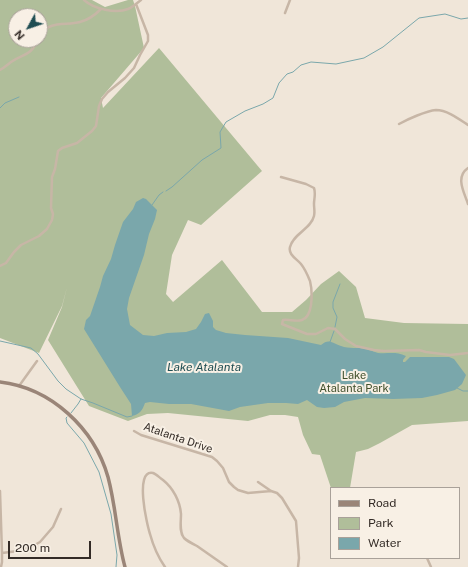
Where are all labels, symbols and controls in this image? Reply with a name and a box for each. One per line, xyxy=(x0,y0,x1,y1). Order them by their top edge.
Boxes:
north arrow xyxy=(8,8,48,48)
text: N xyxy=(12,28,27,42)
water label: Lake Atalanta xyxy=(167,360,241,374)
park label: Lake Atalanta Park xyxy=(319,369,389,395)
street label: Atalanta Drive xyxy=(142,420,214,456)
legend xyxy=(330,487,460,559)
text: Road xyxy=(368,496,396,510)
text: Park xyxy=(368,516,394,530)
scale bar xyxy=(10,533,93,559)
text: Water xyxy=(368,536,401,550)
text: 200 m xyxy=(15,541,50,555)

